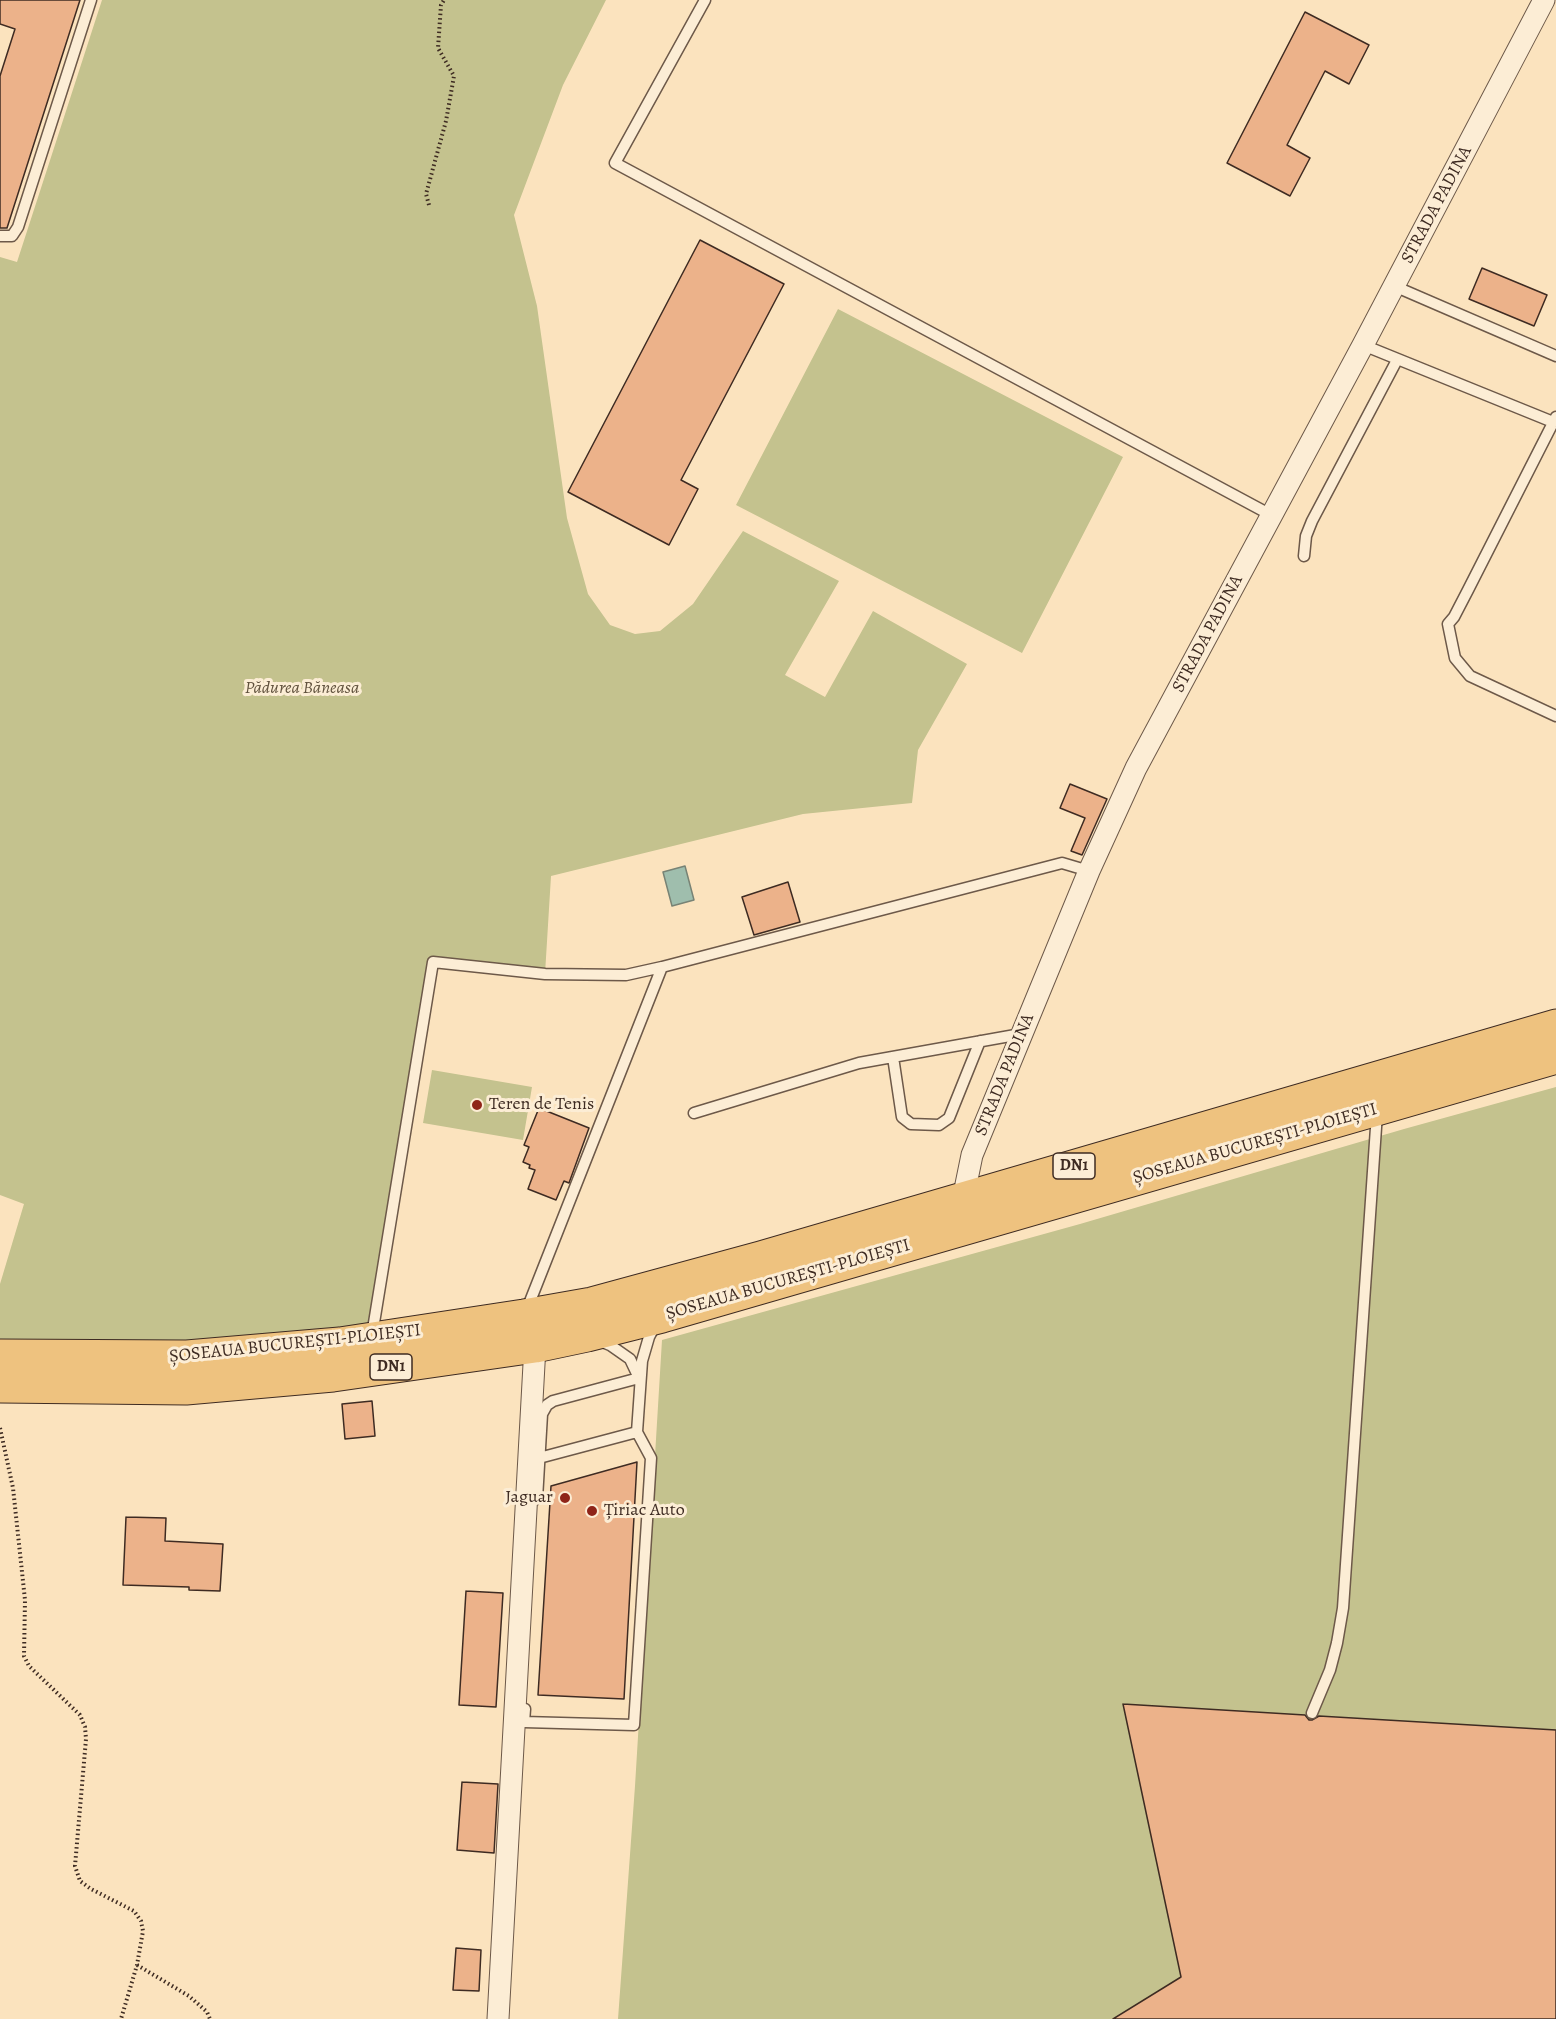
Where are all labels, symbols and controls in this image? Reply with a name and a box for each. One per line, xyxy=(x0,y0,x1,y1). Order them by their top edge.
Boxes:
street label: STRADA PADINA xyxy=(1397,143,1477,267)
street label: STRADA PADINA xyxy=(1168,572,1248,696)
park label: Pădurea Băneasa xyxy=(245,678,359,700)
street label: STRADA PADINA xyxy=(971,1011,1039,1139)
place label: Teren de Tenis xyxy=(489,1094,594,1116)
marker: Teren de Tenis xyxy=(470,1098,484,1112)
street label: ȘOSEAUA BUCUREȘTI-PLOIEȘTI xyxy=(1130,1099,1380,1189)
road number: DN1 xyxy=(1053,1153,1095,1179)
street label: ȘOSEAUA BUCUREȘTI-PLOIEȘTI xyxy=(663,1235,913,1325)
street label: ȘOSEAUA BUCUREȘTI-PLOIEȘTI xyxy=(168,1320,422,1368)
road number: DN1 xyxy=(370,1354,412,1380)
place label: Jaguar xyxy=(505,1487,553,1509)
marker: Jaguar xyxy=(558,1491,572,1505)
place label: Țiriac Auto xyxy=(604,1500,685,1522)
marker: Țiriac Auto xyxy=(585,1504,599,1518)

